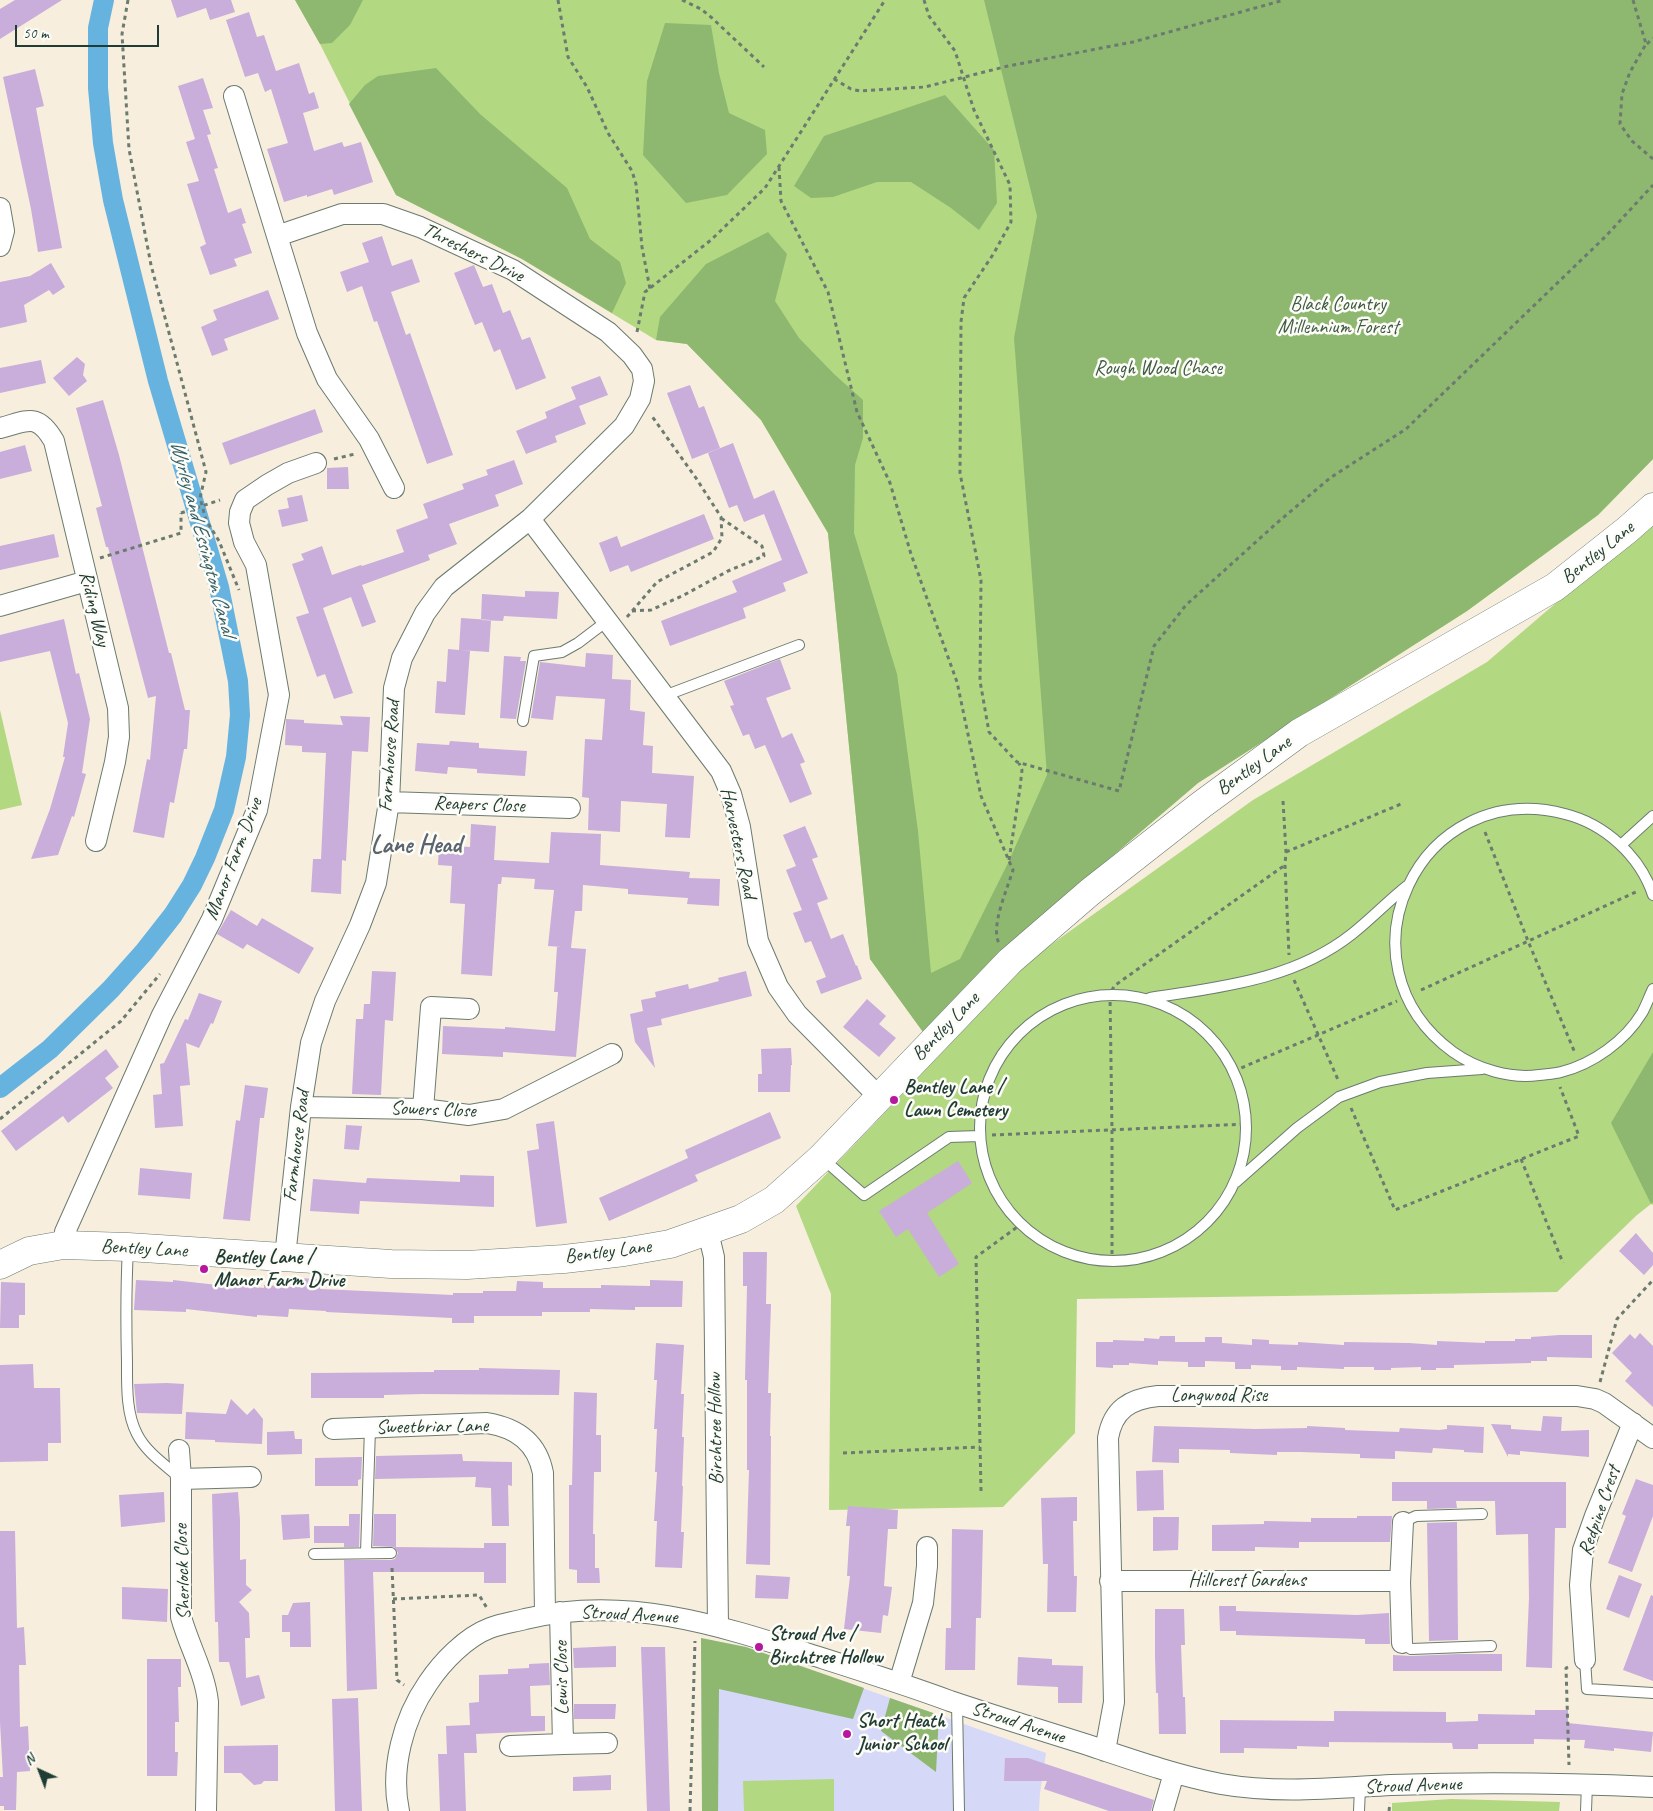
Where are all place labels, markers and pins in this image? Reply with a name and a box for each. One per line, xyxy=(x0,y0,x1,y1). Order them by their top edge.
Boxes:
place label: Bentley Lane / Lawn Cemetery xyxy=(904,1076,1007,1123)
marker: Bentley Lane / Lawn Cemetery xyxy=(888,1094,900,1106)
place label: Bentley Lane / Manor Farm Drive xyxy=(214,1246,344,1293)
marker: Bentley Lane / Manor Farm Drive xyxy=(198,1263,210,1275)
place label: Stroud Ave / Birchtree Hollow xyxy=(769,1623,883,1670)
marker: Stroud Ave / Birchtree Hollow xyxy=(753,1641,765,1653)
place label: Short Heath Junior School xyxy=(857,1710,947,1757)
marker: Short Heath Junior School xyxy=(841,1728,853,1740)

